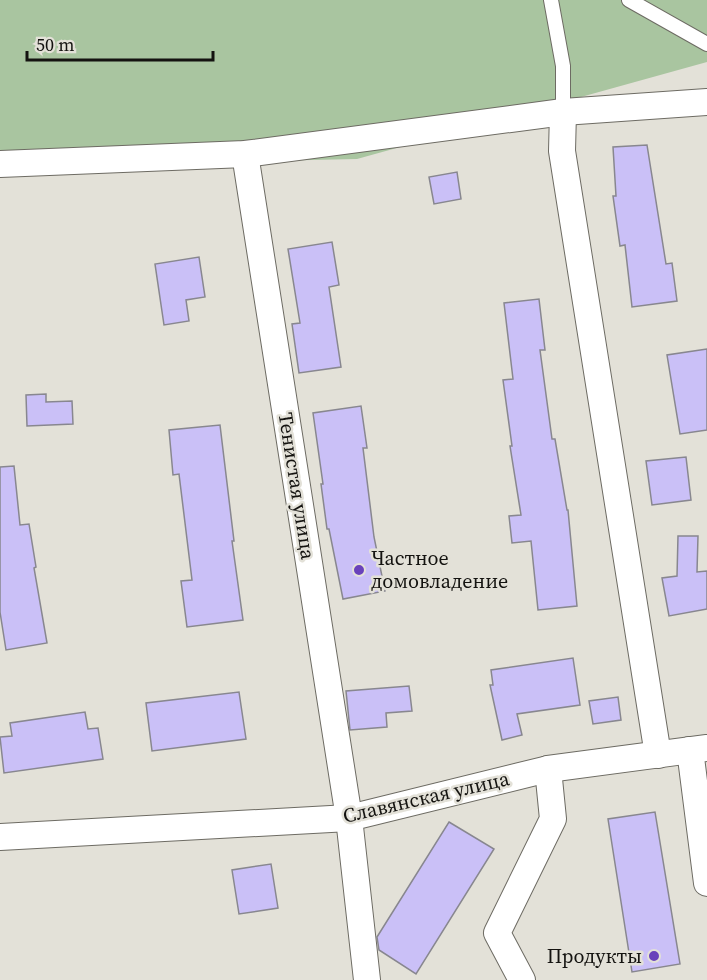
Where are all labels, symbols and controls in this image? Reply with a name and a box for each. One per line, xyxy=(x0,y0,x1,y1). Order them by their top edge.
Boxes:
scale bar xyxy=(27,24,213,62)
text: 50 m xyxy=(36,32,74,57)
street label: Тенистая улица xyxy=(272,411,323,562)
place label: Частное домовладение xyxy=(371,544,508,595)
marker: Частное домовладение xyxy=(352,563,366,577)
street label: Славянская улица xyxy=(340,764,513,830)
place label: Продукты xyxy=(547,942,642,970)
marker: Продукты xyxy=(647,949,661,963)

